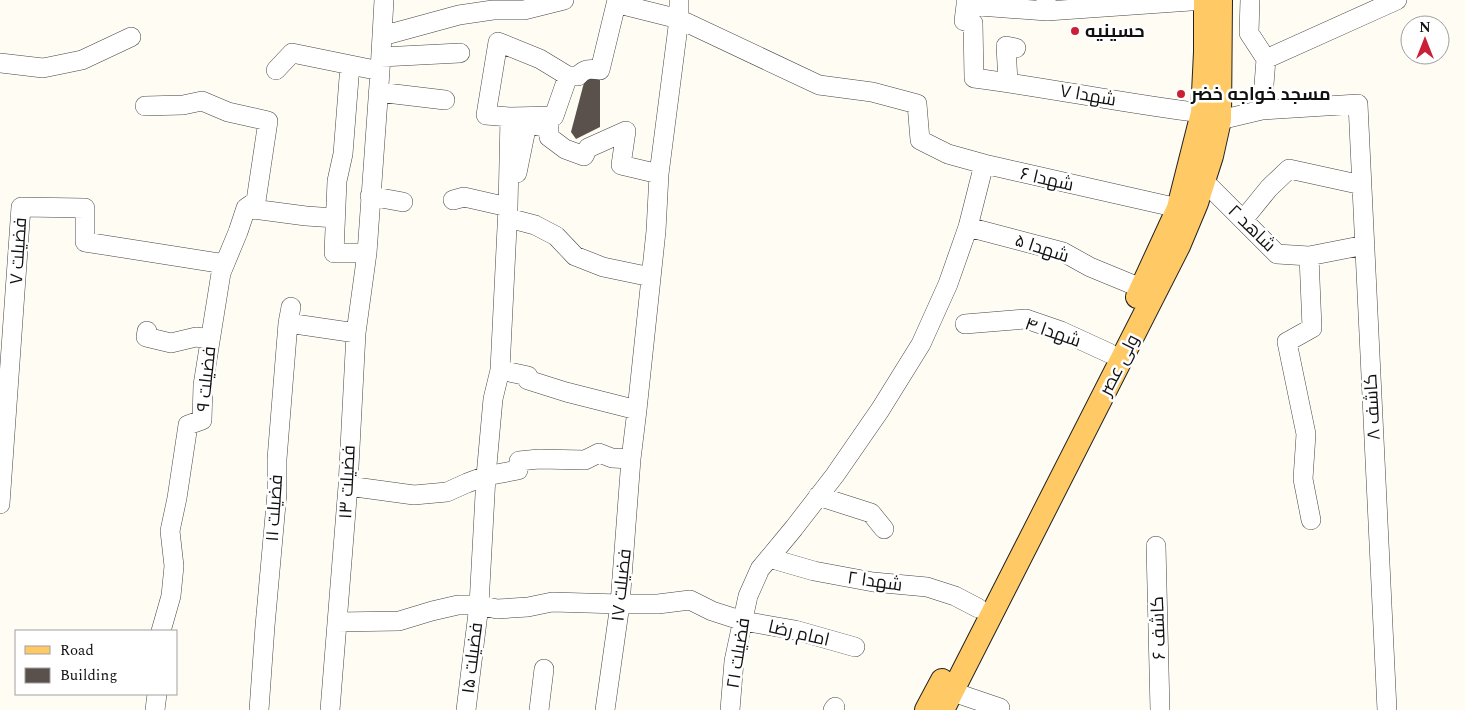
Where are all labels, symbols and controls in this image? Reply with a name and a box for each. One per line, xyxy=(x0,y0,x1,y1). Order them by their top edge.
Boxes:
north arrow xyxy=(1400,15,1450,65)
text: N xyxy=(1419,17,1431,38)
place label: حسینیه xyxy=(1085,18,1145,45)
marker: حسینیه xyxy=(1069,25,1081,37)
street label: شهدا ۷ xyxy=(1058,77,1118,114)
place label: مسجد خواجه خضر xyxy=(1190,81,1331,108)
marker: مسجد خواجه خضر xyxy=(1175,88,1187,100)
street label: شهدا ۶ xyxy=(1017,160,1076,199)
street label: شاهد ۲ xyxy=(1221,198,1282,258)
street label: فضیلت ۷ xyxy=(3,216,34,286)
street label: شهدا ۵ xyxy=(1011,227,1072,270)
street label: شهدا ۴ xyxy=(1021,310,1085,355)
street label: ولی عصر xyxy=(1092,330,1146,402)
street label: فضیلت ۹ xyxy=(190,345,223,413)
street label: کاشف ۸ xyxy=(1357,373,1388,441)
street label: فضیلت ۱۳ xyxy=(332,444,363,520)
street label: فضیلت ۱۱ xyxy=(259,473,290,543)
street label: فضیلت ۱۷ xyxy=(604,547,639,623)
street label: شهدا ۲ xyxy=(846,564,904,599)
street label: کاشف ۶ xyxy=(1144,596,1173,660)
street label: امام رضا xyxy=(766,613,832,654)
street label: فضیلت ۲۱ xyxy=(720,616,757,690)
street label: فضیلت ۱۵ xyxy=(455,621,490,695)
legend xyxy=(15,630,178,695)
text: Road xyxy=(60,639,94,662)
text: Building xyxy=(60,664,117,687)

